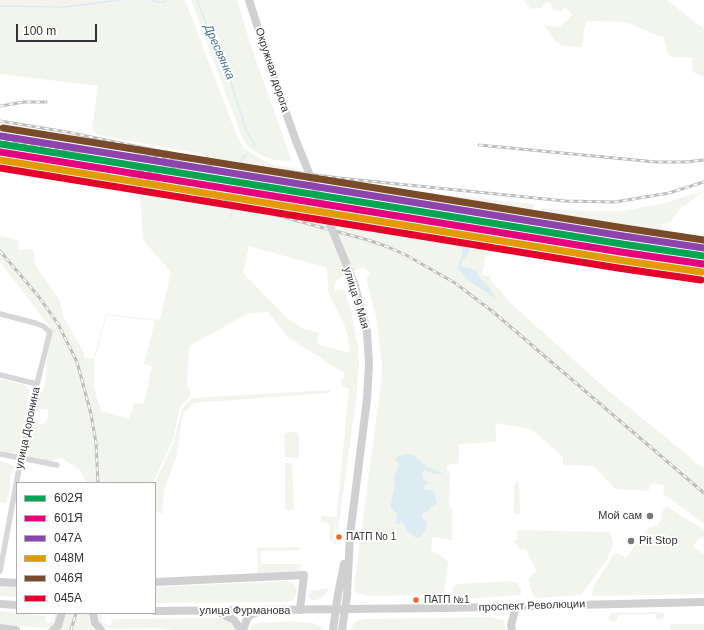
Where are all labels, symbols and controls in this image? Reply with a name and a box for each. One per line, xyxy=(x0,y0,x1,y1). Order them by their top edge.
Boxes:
scale bar xyxy=(18,16,99,42)
water label: Дресвянка xyxy=(200,22,238,82)
text: 100 m xyxy=(23,24,56,38)
street label: Окружная дорога xyxy=(252,26,292,114)
street label: улица 9 Мая xyxy=(340,266,372,330)
street label: улица Доронина xyxy=(13,386,43,470)
legend xyxy=(16,482,156,614)
text: 602Я xyxy=(54,491,83,505)
place label: Мой сам xyxy=(598,509,642,523)
text: 601Я xyxy=(54,511,83,525)
marker: Мой сам xyxy=(645,511,655,521)
text: 047А xyxy=(54,531,82,545)
place label: ПАТП No 1 xyxy=(346,531,396,543)
marker: ПАТП No 1 xyxy=(334,532,344,542)
place label: Pit Stop xyxy=(639,534,678,548)
marker: Pit Stop xyxy=(626,536,636,546)
text: 048М xyxy=(54,551,84,565)
text: 046Я xyxy=(54,571,83,585)
text: 045А xyxy=(54,591,82,605)
place label: ПАТП №1 xyxy=(424,594,469,606)
marker: ПАТП №1 xyxy=(411,595,421,605)
street label: проспект Революции xyxy=(478,598,586,614)
street label: улица Фурманова xyxy=(200,604,290,618)

